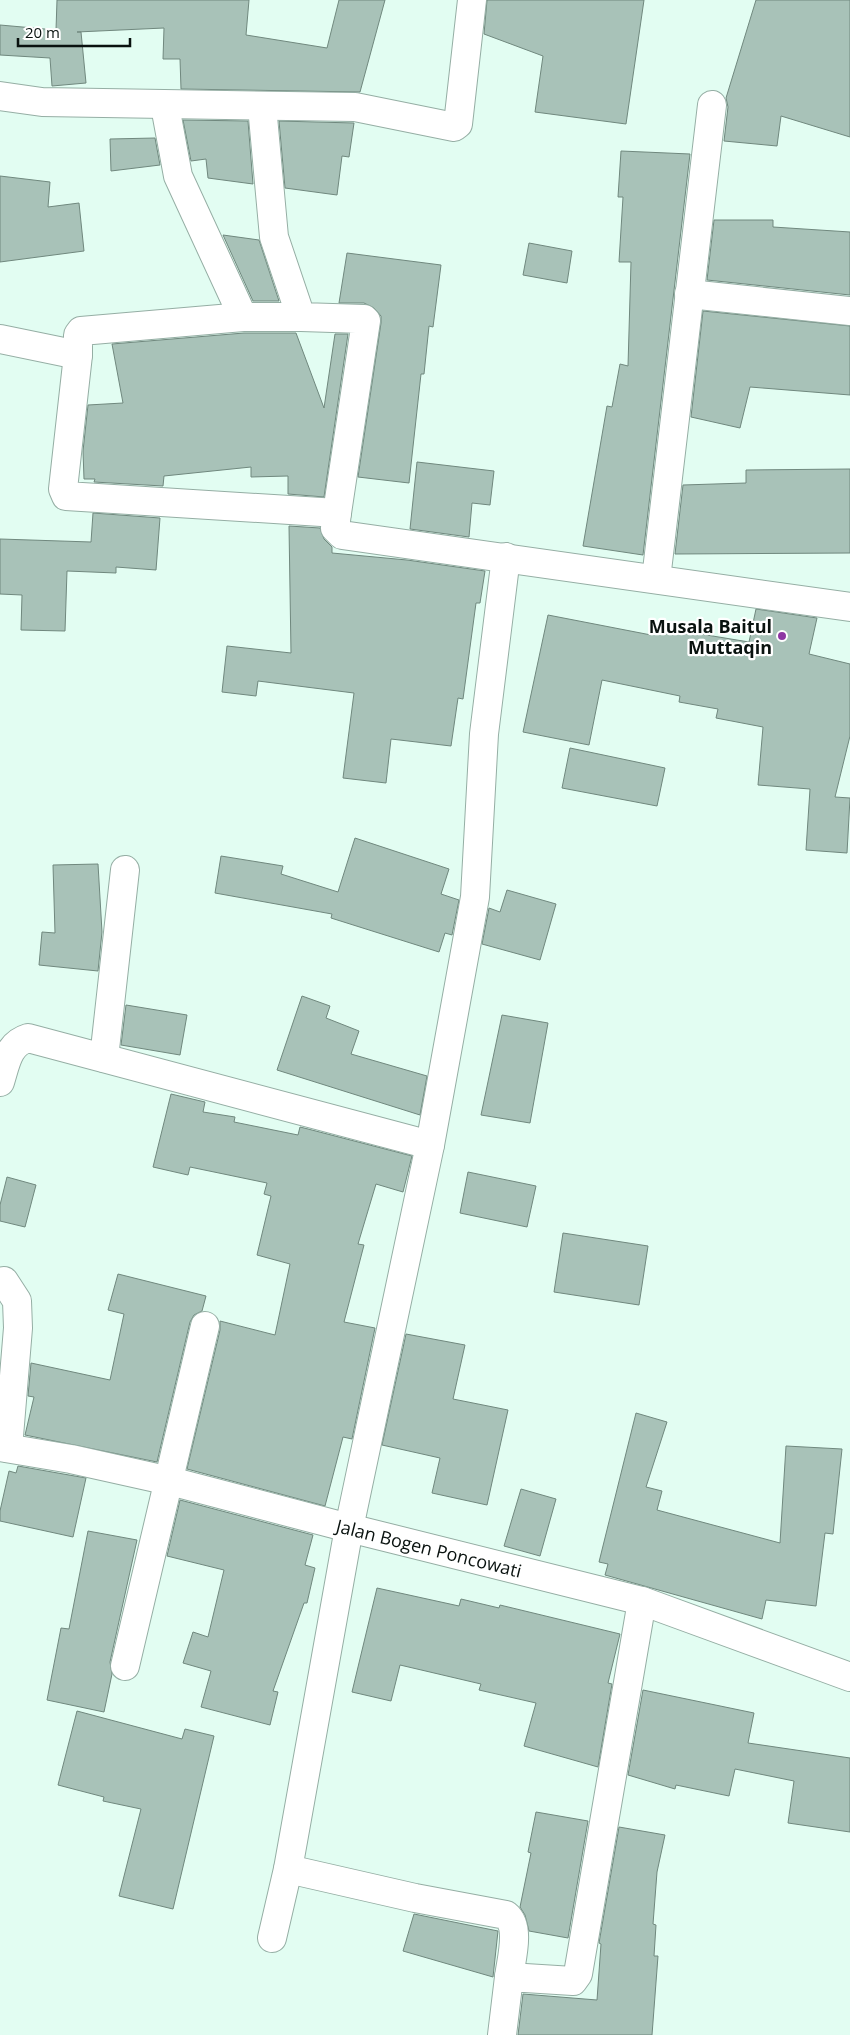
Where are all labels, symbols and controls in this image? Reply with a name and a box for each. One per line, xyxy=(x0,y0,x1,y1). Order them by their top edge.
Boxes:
scale bar xyxy=(18,15,130,47)
text: 20 m xyxy=(25,22,60,42)
place label: Musala Baitul Muttaqin xyxy=(649,614,772,659)
marker: Musala Baitul Muttaqin xyxy=(776,630,788,642)
street label: Jalan Bogen Poncowati xyxy=(332,1513,524,1583)

